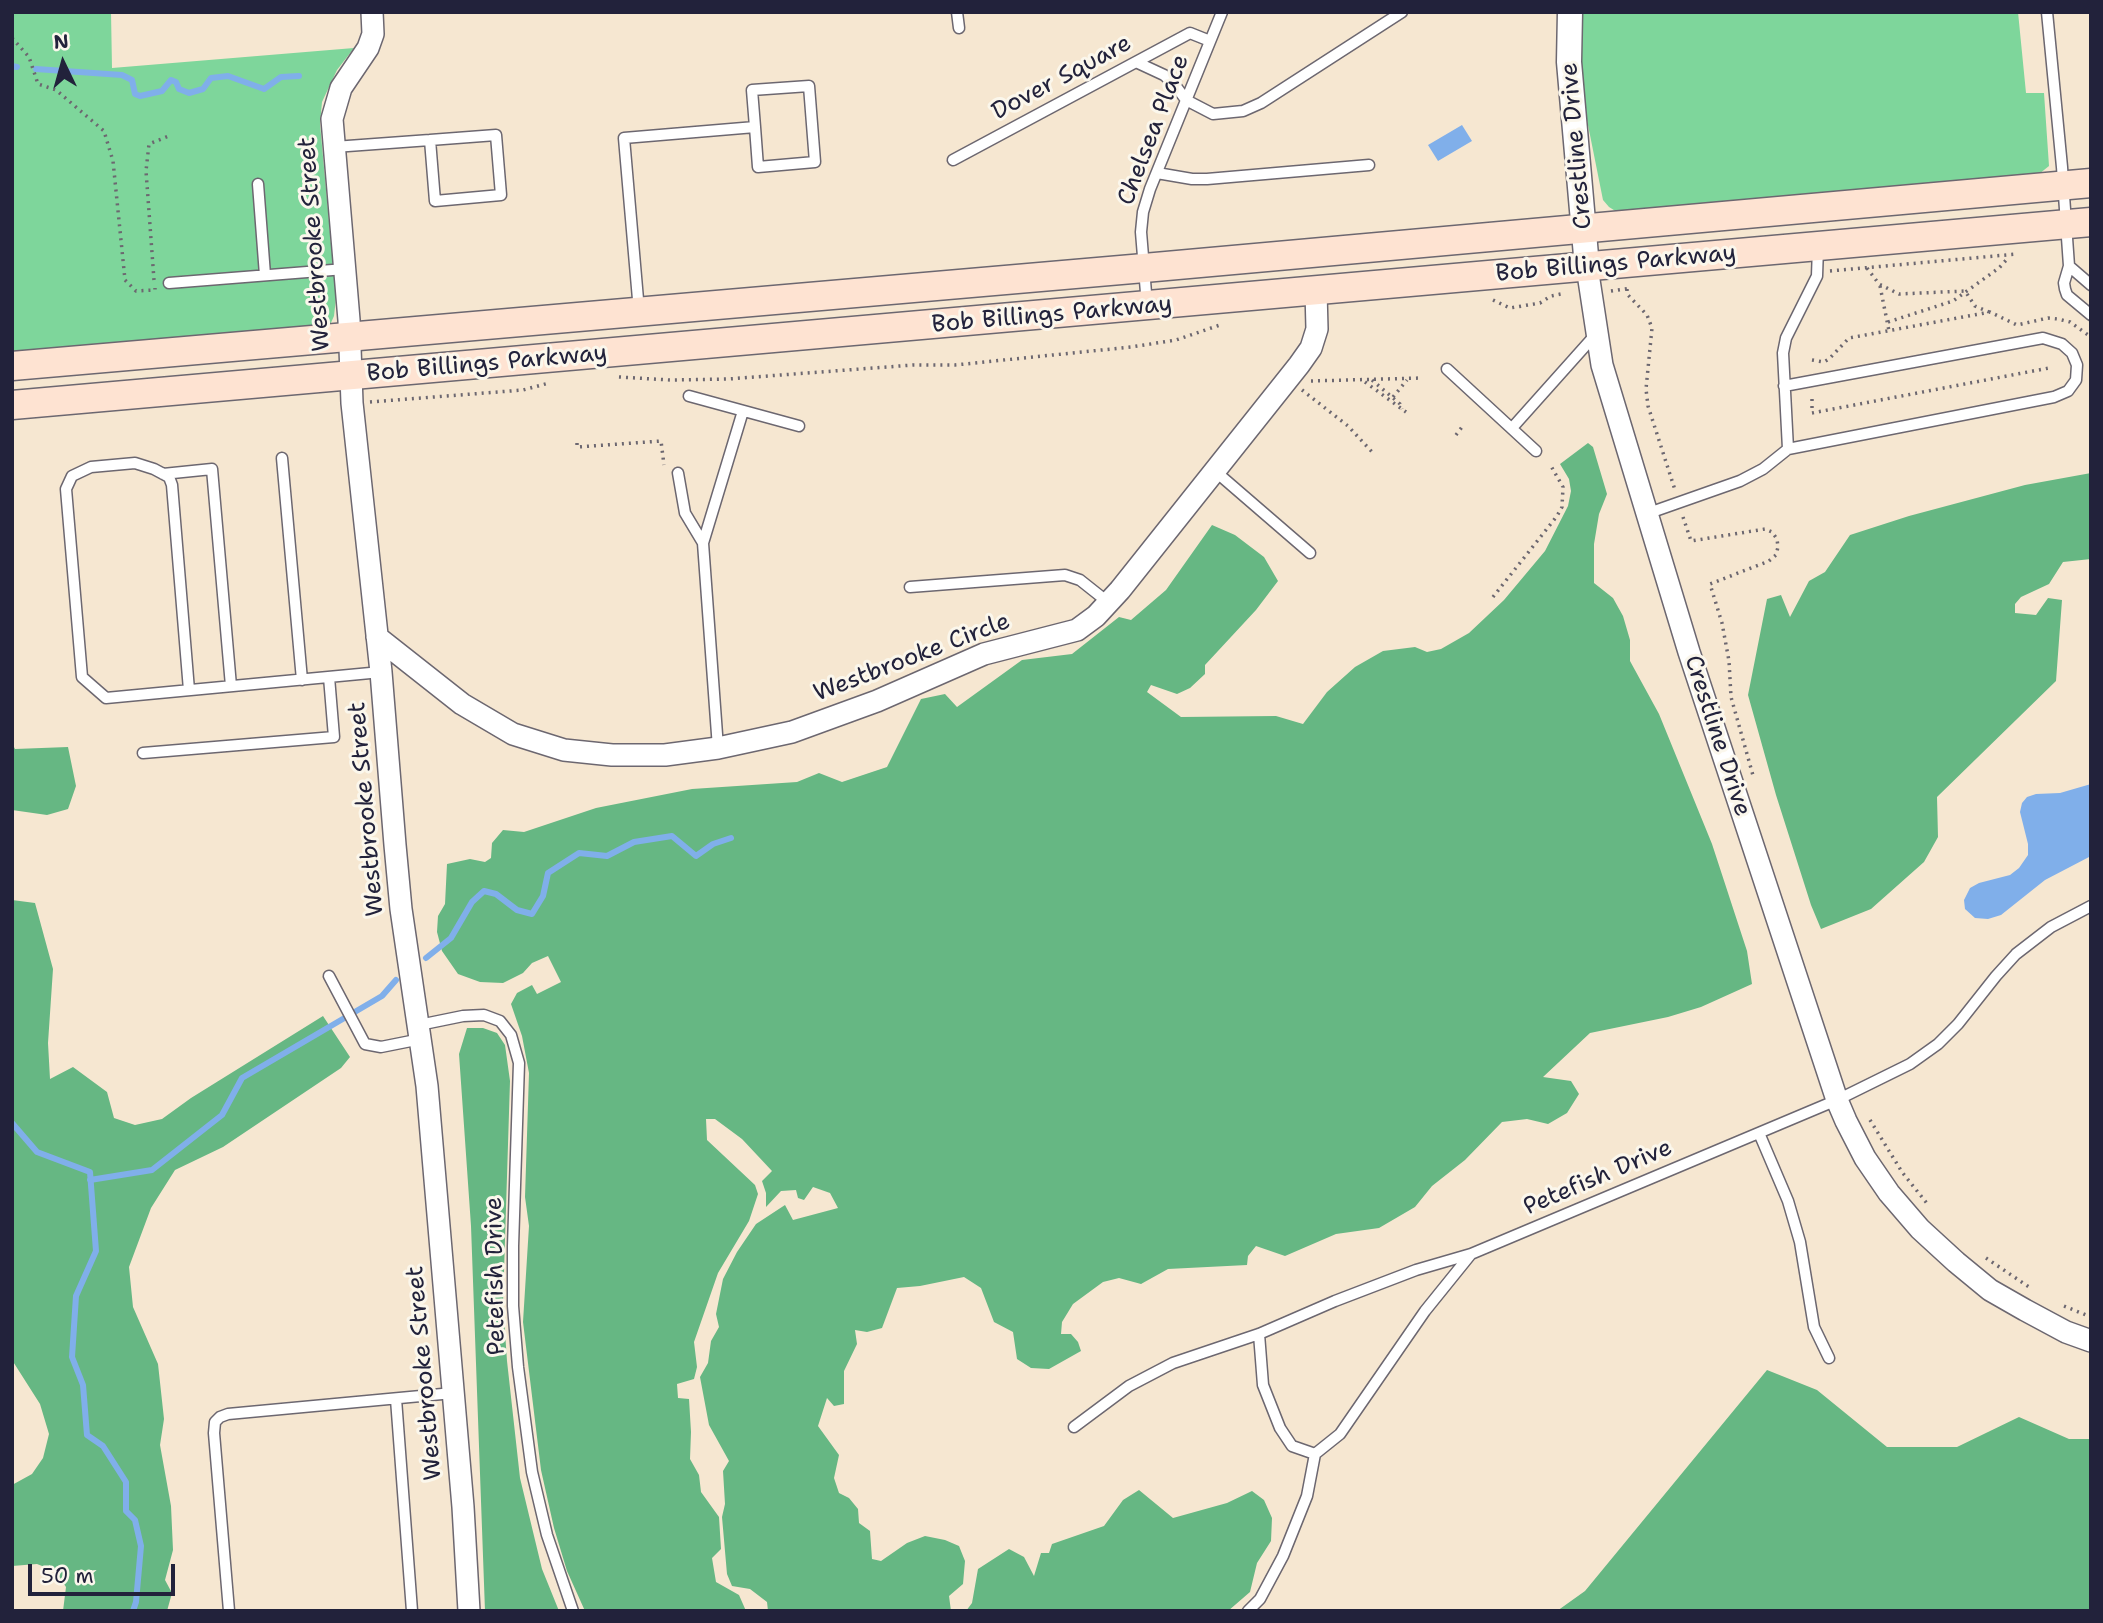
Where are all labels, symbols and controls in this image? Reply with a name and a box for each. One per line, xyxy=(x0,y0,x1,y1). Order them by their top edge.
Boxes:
north arrow xyxy=(28,28,98,98)
text: N xyxy=(53,28,70,55)
street label: Dover Square xyxy=(987,29,1137,127)
street label: Chelsea Place xyxy=(1112,51,1196,209)
street label: Crestline Drive xyxy=(1555,61,1599,231)
street label: Westbrooke Street xyxy=(293,136,337,352)
street label: Bob Billings Parkway xyxy=(1494,239,1738,289)
street label: Bob Billings Parkway xyxy=(930,290,1174,340)
street label: Bob Billings Parkway xyxy=(365,339,609,389)
street label: Westbrooke Circle xyxy=(810,607,1014,709)
street label: Crestline Drive xyxy=(1677,652,1757,820)
street label: Westbrooke Street xyxy=(343,701,391,917)
street label: Petefish Drive xyxy=(1519,1134,1677,1222)
street label: Petefish Drive xyxy=(480,1196,512,1356)
street label: Westbrooke Street xyxy=(401,1265,449,1481)
scale bar xyxy=(32,1550,178,1594)
text: 50 m xyxy=(41,1562,94,1590)

